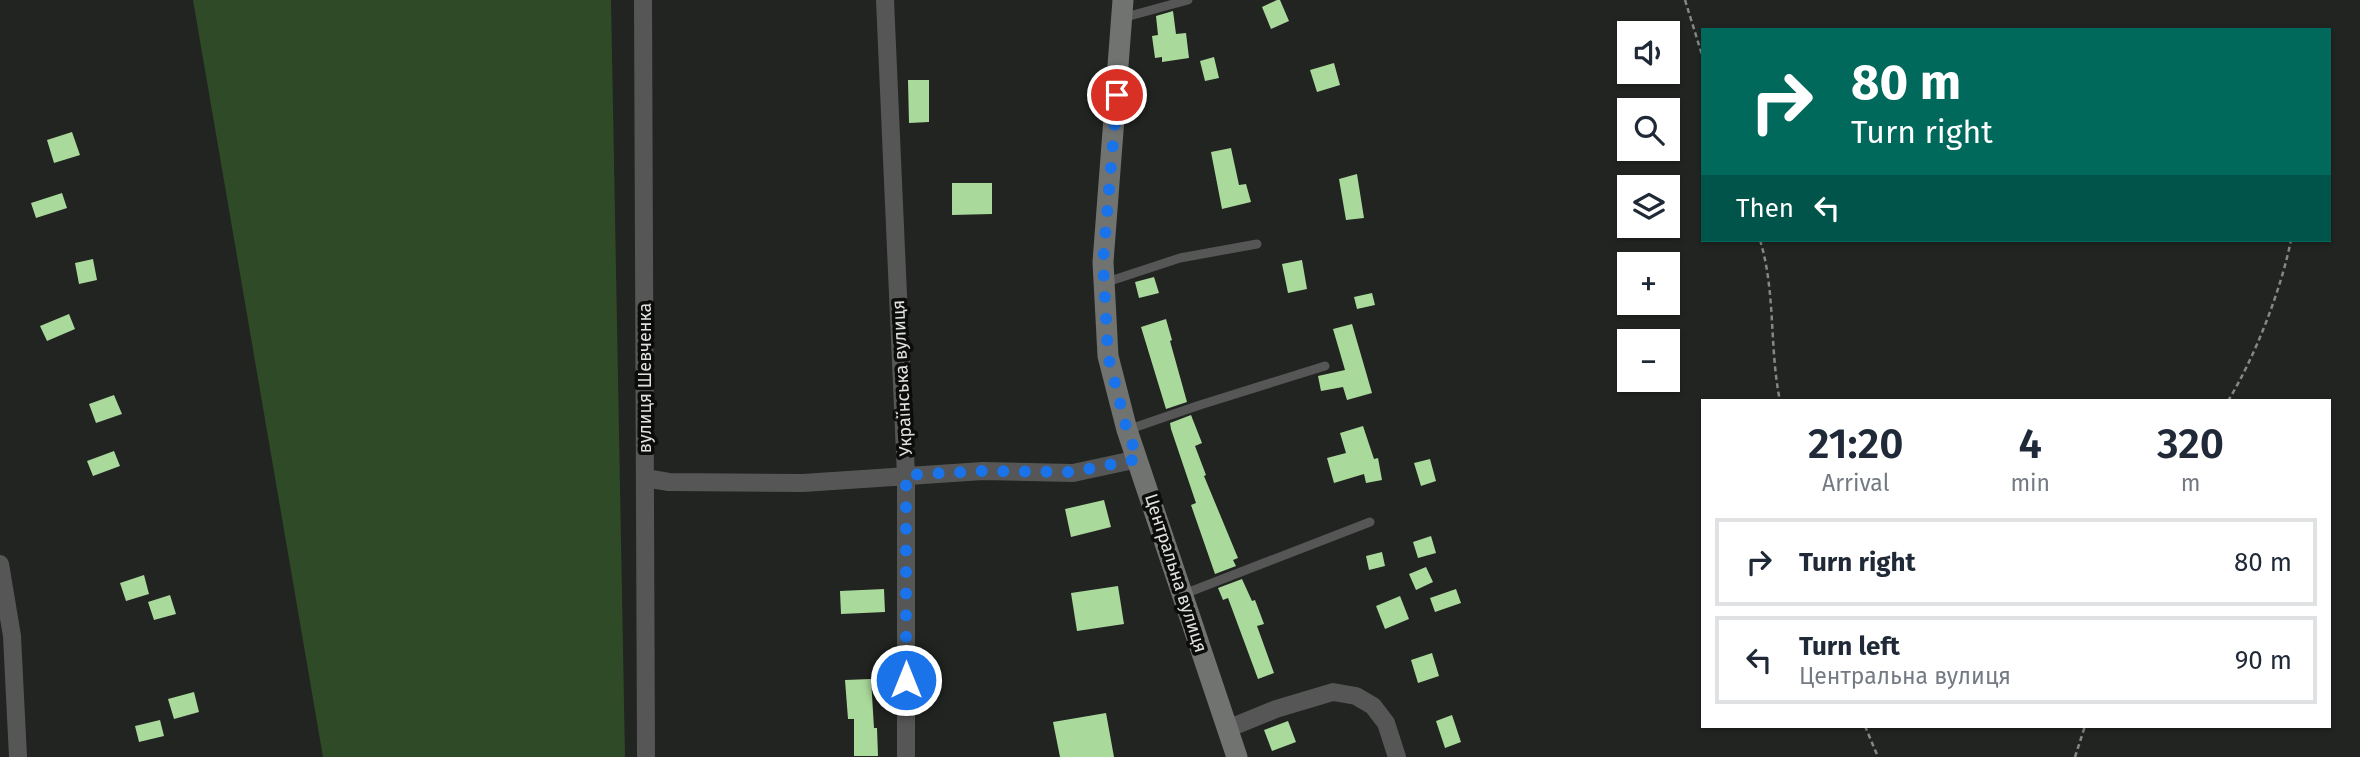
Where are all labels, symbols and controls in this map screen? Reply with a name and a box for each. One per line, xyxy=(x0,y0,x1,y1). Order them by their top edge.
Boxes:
map controls xyxy=(1617,21,1680,392)
button: sound xyxy=(1617,21,1680,84)
text: 80 m xyxy=(1851,53,1961,112)
icon: right xyxy=(1736,56,1827,147)
pin xyxy=(1087,65,1147,125)
icon: arrive xyxy=(1098,76,1136,114)
button: search xyxy=(1617,98,1680,161)
text: Turn right xyxy=(1851,113,1993,151)
button: layers xyxy=(1617,175,1680,238)
icon: left xyxy=(1808,189,1846,227)
text: Then xyxy=(1736,193,1794,224)
button: + xyxy=(1617,252,1680,315)
street label: Українська вулиця xyxy=(887,299,917,457)
street label: вулиця Шевченка xyxy=(634,303,656,453)
button: − xyxy=(1617,329,1680,392)
text: 21:20 xyxy=(1808,419,1904,469)
text: 4 xyxy=(2019,419,2042,469)
text: 320 xyxy=(2157,419,2224,469)
text: Arrival xyxy=(1822,469,1889,497)
text: min xyxy=(2010,469,2050,497)
text: m xyxy=(2181,469,2200,497)
street label: Центральна вулиця xyxy=(1140,491,1212,655)
icon: right xyxy=(1740,543,1778,581)
text: Turn right xyxy=(1799,547,1916,578)
text: 80 m xyxy=(2234,547,2292,578)
text: Turn left xyxy=(1799,631,1900,662)
icon: left xyxy=(1740,641,1778,679)
position arrow xyxy=(869,643,943,717)
text: 90 m xyxy=(2235,645,2292,676)
text: Центральна вулиця xyxy=(1799,662,2011,690)

